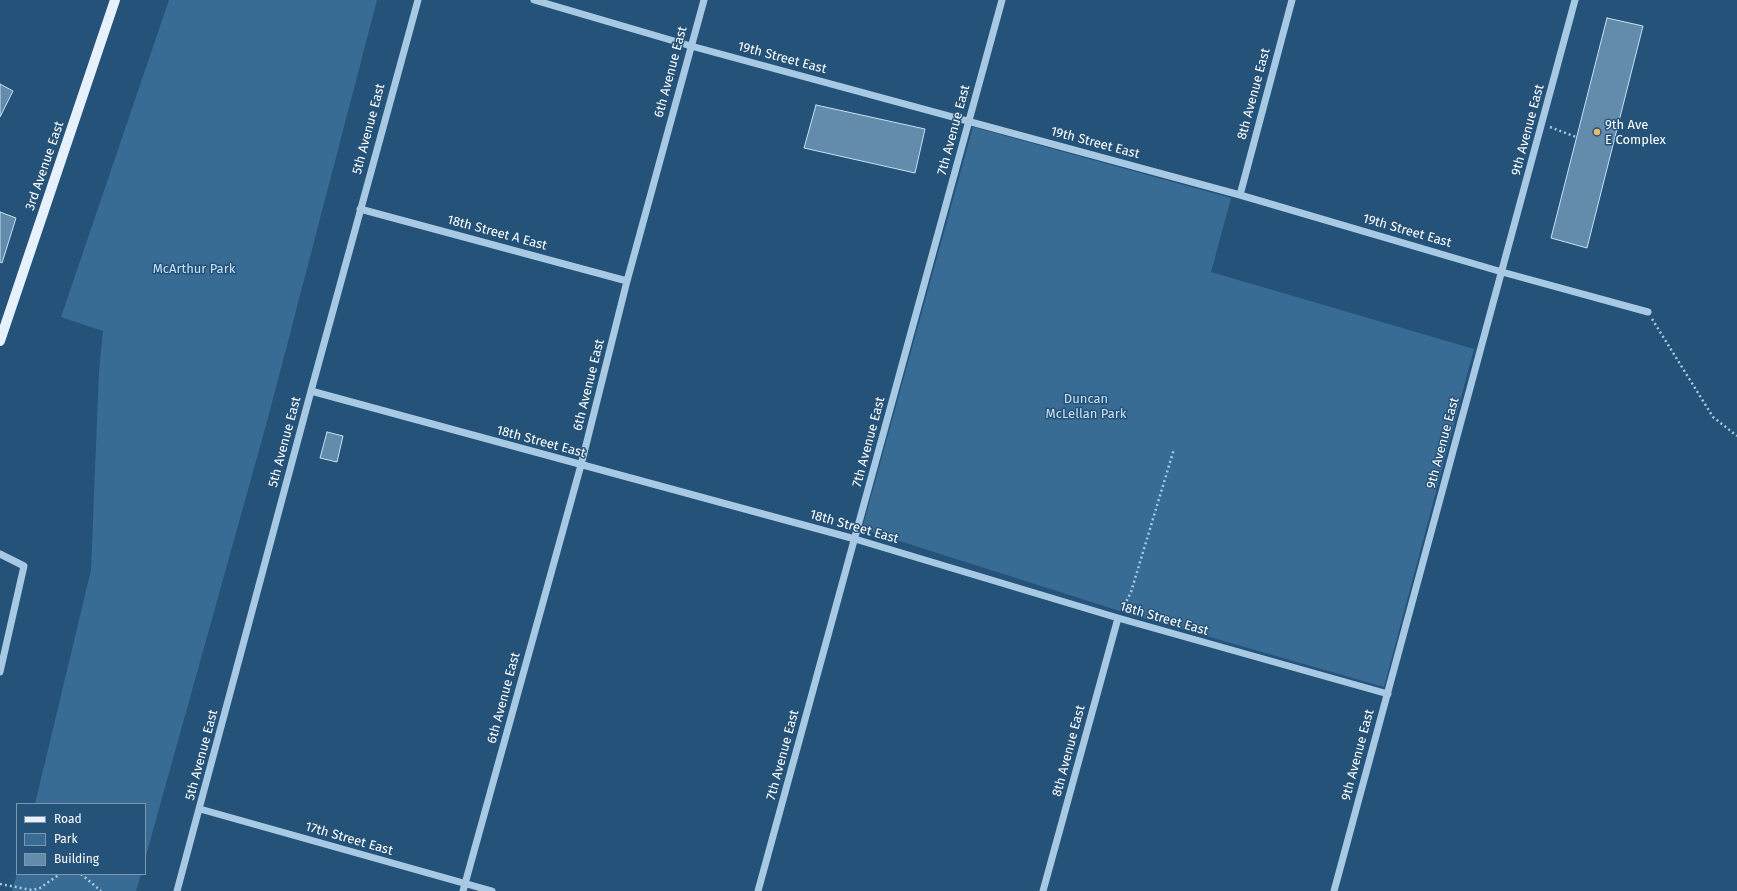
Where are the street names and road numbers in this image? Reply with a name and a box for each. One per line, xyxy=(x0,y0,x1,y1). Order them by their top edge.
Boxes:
street label: 6th Avenue East xyxy=(651,25,691,119)
street label: 19th Street East xyxy=(736,39,828,77)
street label: 8th Avenue East xyxy=(1234,47,1274,141)
street label: 5th Avenue East xyxy=(349,82,389,176)
street label: 7th Avenue East xyxy=(934,83,974,177)
street label: 9th Avenue East xyxy=(1508,83,1548,177)
street label: 3rd Avenue East xyxy=(22,119,68,213)
street label: 19th Street East xyxy=(1049,124,1141,162)
street label: 19th Street East xyxy=(1361,211,1453,251)
street label: 18th Street A East xyxy=(445,212,549,254)
street label: 6th Avenue East xyxy=(570,338,608,432)
street label: 5th Avenue East xyxy=(265,395,305,489)
street label: 7th Avenue East xyxy=(849,395,889,489)
street label: 9th Avenue East xyxy=(1423,396,1463,490)
street label: 18th Street East xyxy=(495,423,587,461)
street label: 18th Street East xyxy=(808,507,900,547)
street label: 18th Street East xyxy=(1118,599,1210,639)
street label: 6th Avenue East xyxy=(484,651,524,745)
street label: 8th Avenue East xyxy=(1049,704,1089,798)
street label: 5th Avenue East xyxy=(182,708,222,802)
street label: 7th Avenue East xyxy=(763,708,803,802)
street label: 9th Avenue East xyxy=(1338,708,1378,802)
street label: 17th Street East xyxy=(303,819,395,859)

